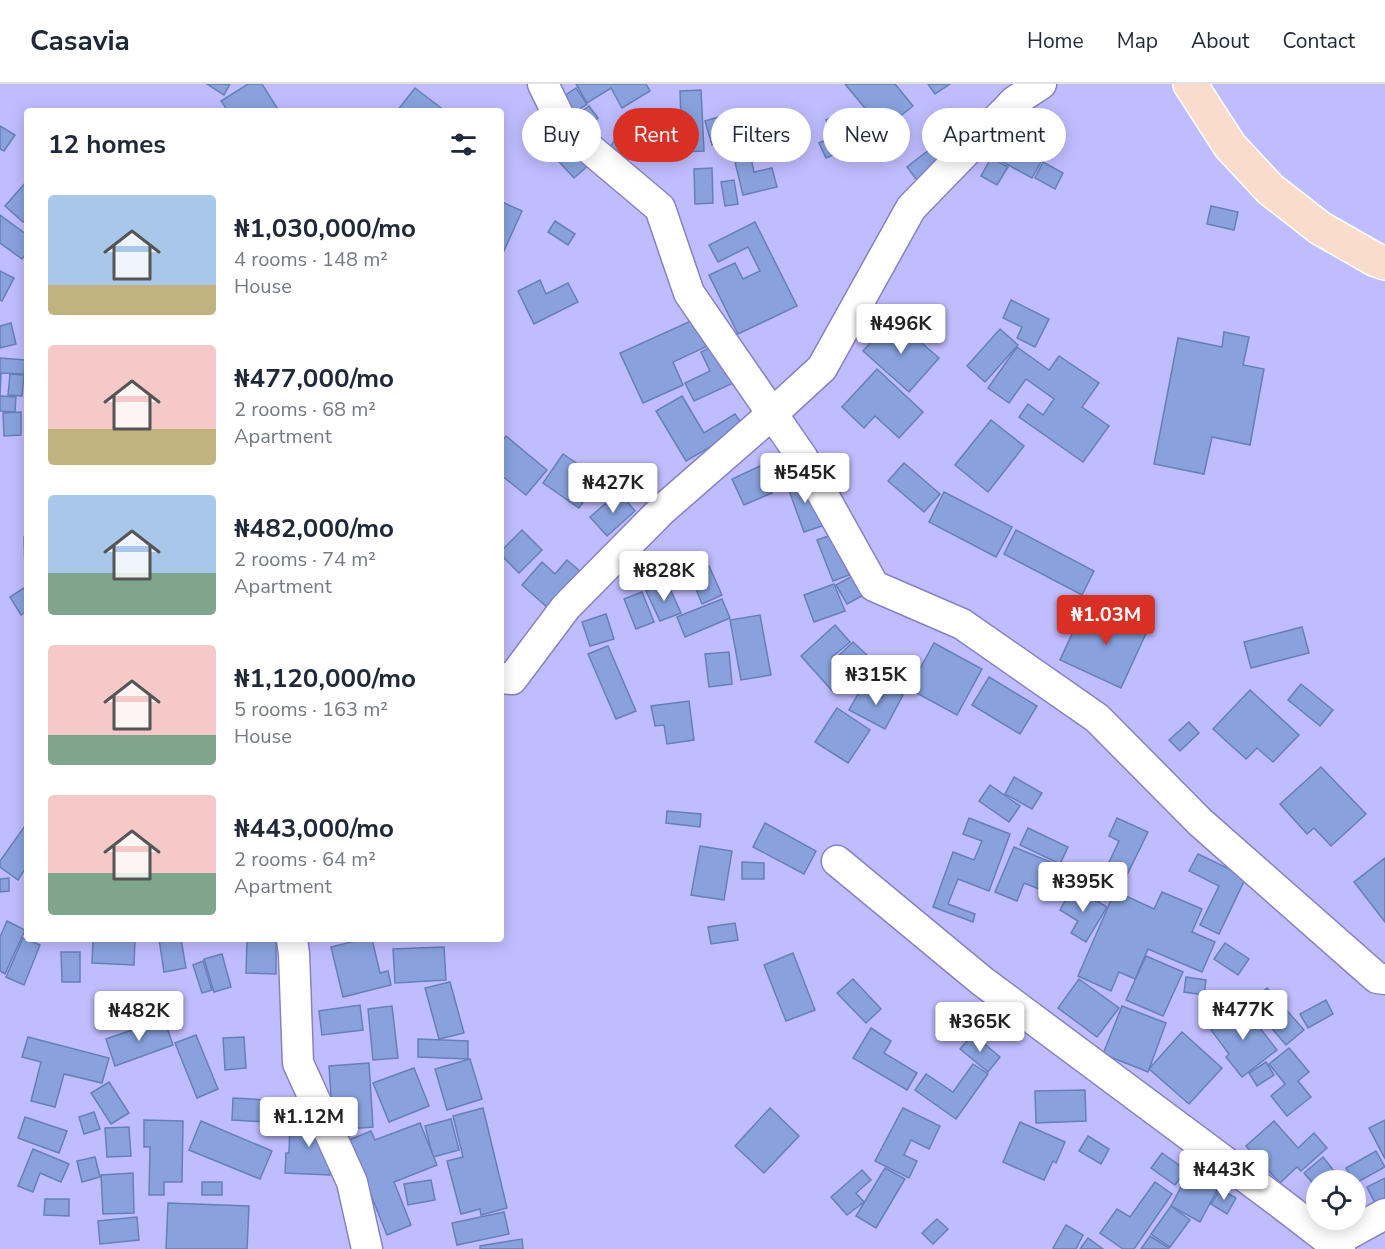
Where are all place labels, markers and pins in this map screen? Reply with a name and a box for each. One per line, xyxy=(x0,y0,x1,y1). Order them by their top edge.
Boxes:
pin: ₦496K xyxy=(859,304,943,355)
pin: ₦545K xyxy=(763,453,847,504)
pin: ₦427K xyxy=(571,463,655,514)
pin: ₦828K xyxy=(622,551,706,602)
pin: ₦1.03M xyxy=(1057,595,1155,646)
pin: ₦315K xyxy=(834,655,918,706)
pin: ₦395K xyxy=(1041,862,1125,913)
pin: ₦477K xyxy=(1201,990,1285,1041)
pin: ₦482K xyxy=(97,991,181,1042)
pin: ₦365K xyxy=(938,1002,1022,1053)
pin: ₦1.12M xyxy=(260,1097,358,1148)
pin: ₦443K xyxy=(1182,1150,1266,1201)

